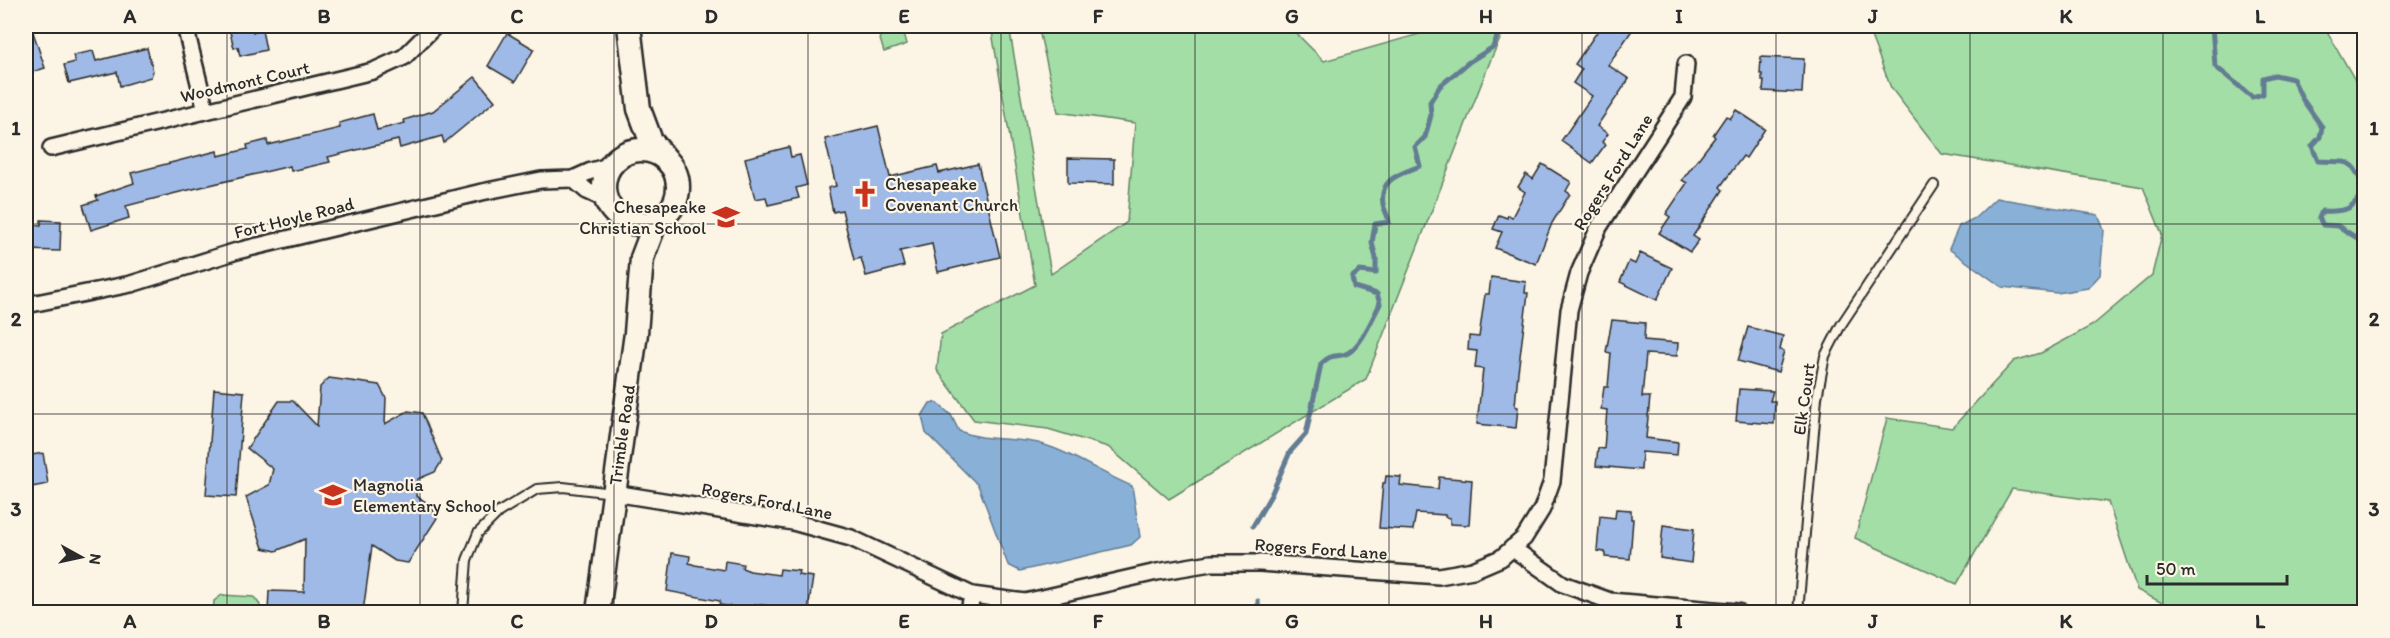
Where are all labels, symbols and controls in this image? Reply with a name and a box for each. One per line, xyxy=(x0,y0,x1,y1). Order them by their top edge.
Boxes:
text: A xyxy=(123,4,137,28)
text: B xyxy=(318,4,331,28)
text: C xyxy=(511,4,524,28)
text: D xyxy=(704,4,718,28)
text: E xyxy=(898,4,910,28)
text: F xyxy=(1093,4,1104,28)
text: G xyxy=(1285,4,1299,28)
text: H xyxy=(1479,4,1493,28)
text: I xyxy=(1675,4,1683,28)
text: J xyxy=(1867,4,1878,28)
text: K xyxy=(2060,4,2074,28)
text: L xyxy=(2255,4,2266,28)
street label: Woodmont Court xyxy=(178,56,312,108)
street label: Rogers Ford Lane xyxy=(1568,110,1658,234)
text: 1 xyxy=(11,116,21,140)
text: 1 xyxy=(2369,116,2379,140)
place label: Chesapeake Covenant Church xyxy=(885,173,1018,216)
church icon: Chesapeake Covenant Church xyxy=(850,179,880,209)
street label: Fort Hoyle Road xyxy=(232,192,356,243)
place label: Chesapeake Christian School xyxy=(579,196,706,239)
school or university icon: Chesapeake Christian School xyxy=(711,202,741,232)
text: 2 xyxy=(11,307,22,331)
text: 2 xyxy=(2369,307,2380,331)
street label: Elk Court xyxy=(1788,361,1820,437)
street label: Trimble Road xyxy=(604,383,640,487)
place label: Magnolia Elementary School xyxy=(353,474,497,517)
street label: Rogers Ford Lane xyxy=(700,477,834,525)
school or university icon: Magnolia Elementary School xyxy=(318,480,348,510)
text: 3 xyxy=(11,497,22,521)
text: 3 xyxy=(2369,497,2380,521)
north arrow xyxy=(51,527,111,587)
street label: Rogers Ford Lane xyxy=(1254,533,1388,565)
scale bar xyxy=(2147,548,2286,586)
text: N xyxy=(85,552,106,566)
text: 50 m xyxy=(2156,558,2196,580)
text: A xyxy=(123,609,137,633)
text: B xyxy=(318,609,331,633)
text: C xyxy=(511,609,524,633)
text: D xyxy=(704,609,718,633)
text: E xyxy=(898,609,910,633)
text: F xyxy=(1093,609,1104,633)
text: G xyxy=(1285,609,1299,633)
text: H xyxy=(1479,609,1493,633)
text: I xyxy=(1675,609,1683,633)
text: J xyxy=(1867,609,1878,633)
text: K xyxy=(2060,609,2074,633)
text: L xyxy=(2255,609,2266,633)

